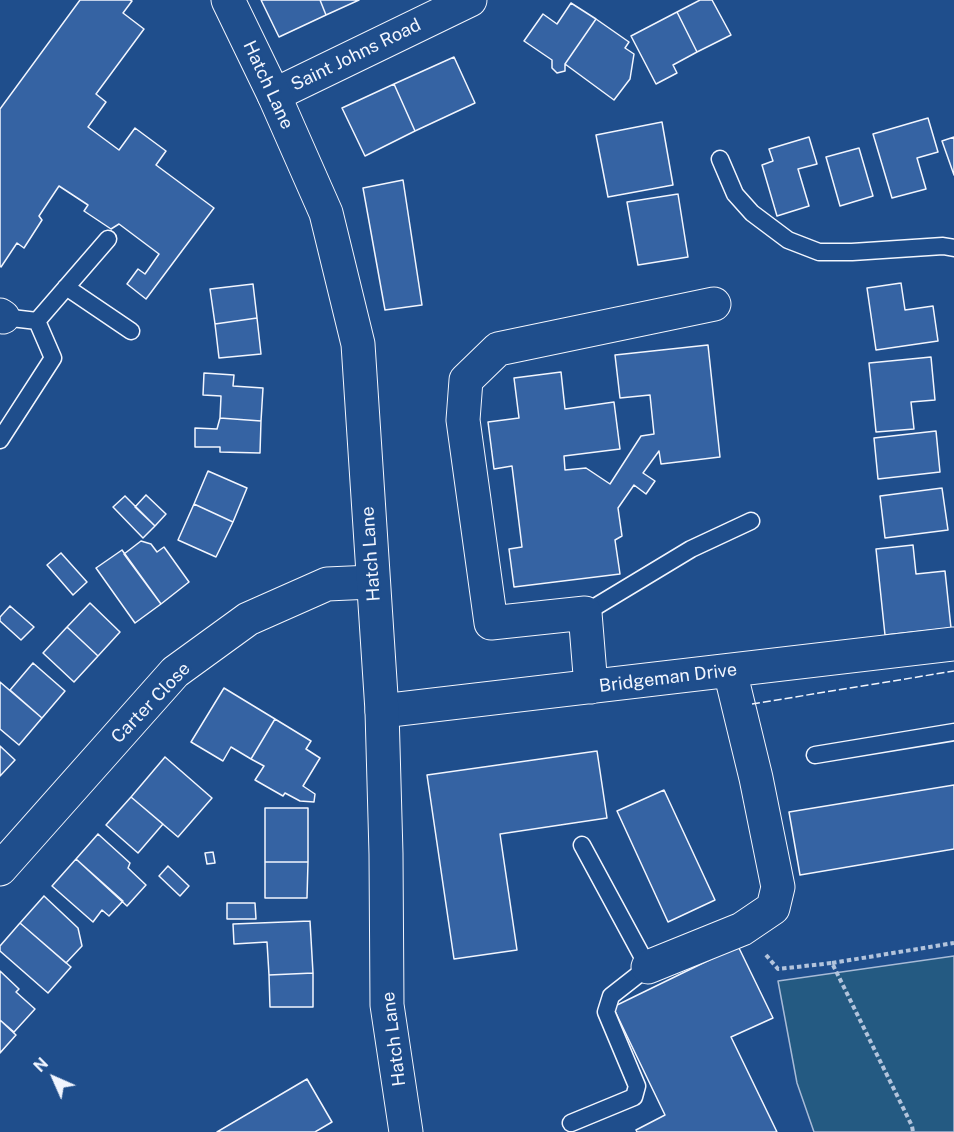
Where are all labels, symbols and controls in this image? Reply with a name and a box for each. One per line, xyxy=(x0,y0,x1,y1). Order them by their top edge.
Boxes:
street label: Saint Johns Road xyxy=(288,14,424,96)
street label: Hatch Lane xyxy=(238,37,298,133)
street label: Hatch Lane xyxy=(357,506,385,602)
street label: Carter Close xyxy=(107,658,195,748)
street label: Bridgeman Drive xyxy=(598,659,738,697)
street label: Hatch Lane xyxy=(377,990,411,1088)
north arrow xyxy=(24,1048,84,1108)
text: N xyxy=(30,1054,52,1076)

